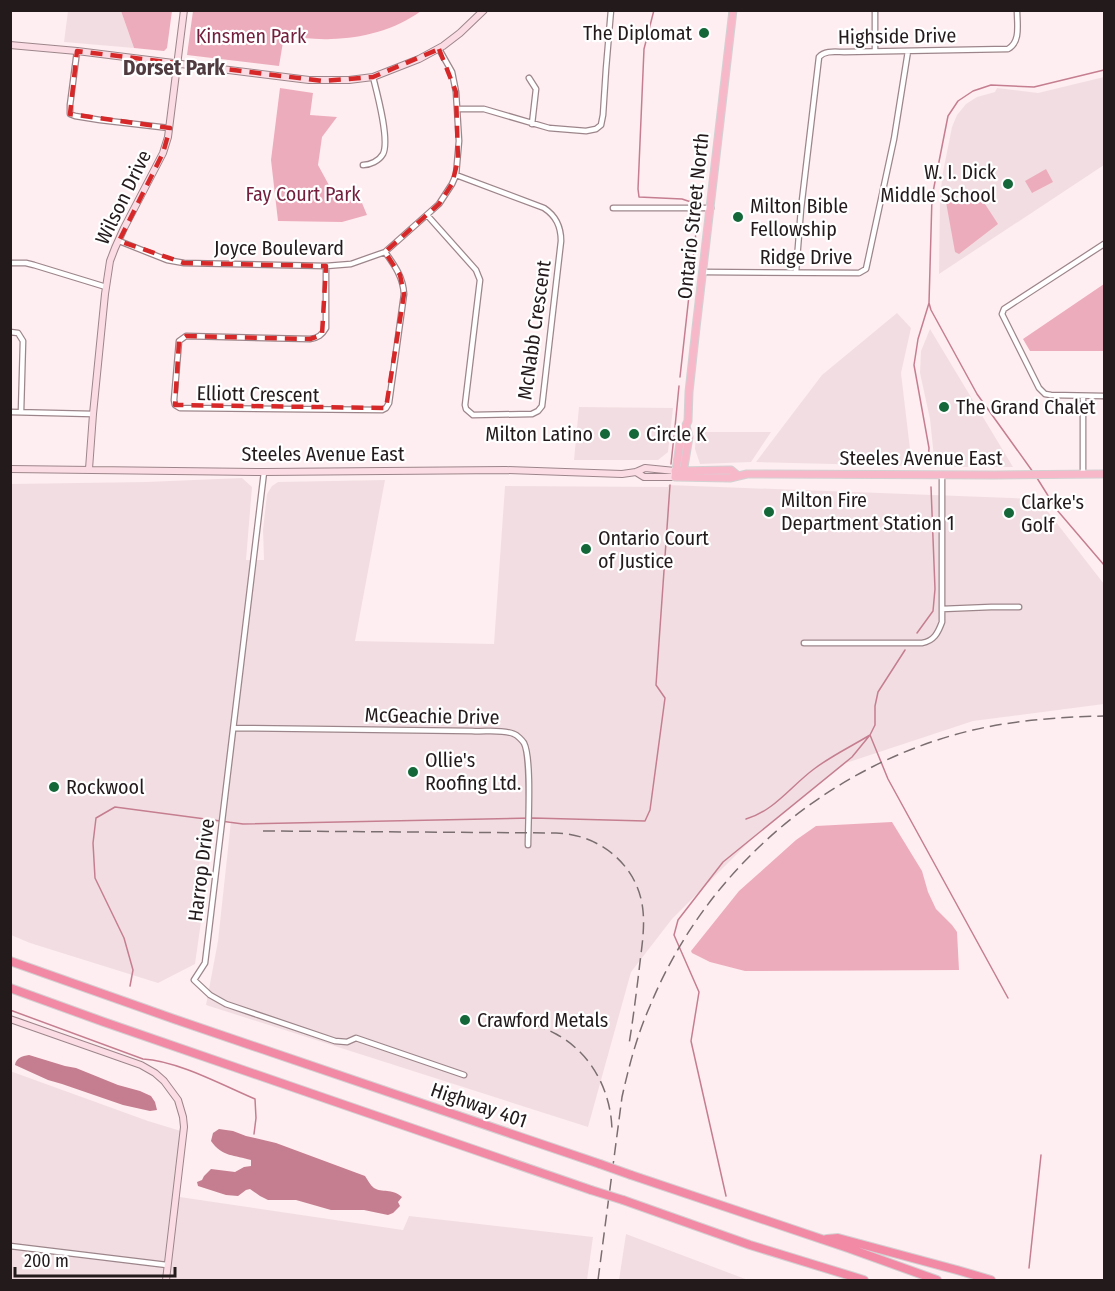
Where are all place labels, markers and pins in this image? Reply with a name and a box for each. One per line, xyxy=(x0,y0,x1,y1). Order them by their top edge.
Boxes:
place label: The Diplomat xyxy=(583,21,692,45)
marker: The Diplomat xyxy=(697,26,711,40)
place label: W. I. Dick Middle School xyxy=(880,160,997,207)
marker: W. I. Dick Middle School xyxy=(1001,177,1015,191)
place label: Milton Bible Fellowship xyxy=(750,194,848,241)
marker: Milton Bible Fellowship xyxy=(731,210,745,224)
place label: The Grand Chalet xyxy=(956,395,1096,419)
marker: The Grand Chalet xyxy=(937,400,951,414)
place label: Milton Latino xyxy=(485,422,593,446)
place label: Circle K xyxy=(646,422,707,446)
marker: Milton Latino xyxy=(598,427,612,441)
marker: Circle K xyxy=(627,427,641,441)
place label: Milton Fire Department Station 1 xyxy=(781,488,955,535)
place label: Clarke's Golf xyxy=(1021,490,1084,537)
marker: Milton Fire Department Station 1 xyxy=(762,505,776,519)
marker: Clarke's Golf xyxy=(1002,506,1016,520)
place label: Ontario Court of Justice xyxy=(598,526,709,573)
marker: Ontario Court of Justice xyxy=(579,542,593,556)
place label: Ollie's Roofing Ltd. xyxy=(425,748,521,795)
marker: Ollie's Roofing Ltd. xyxy=(406,765,420,779)
place label: Rockwool xyxy=(66,775,144,799)
marker: Rockwool xyxy=(47,780,61,794)
place label: Crawford Metals xyxy=(477,1008,608,1032)
marker: Crawford Metals xyxy=(458,1013,472,1027)

